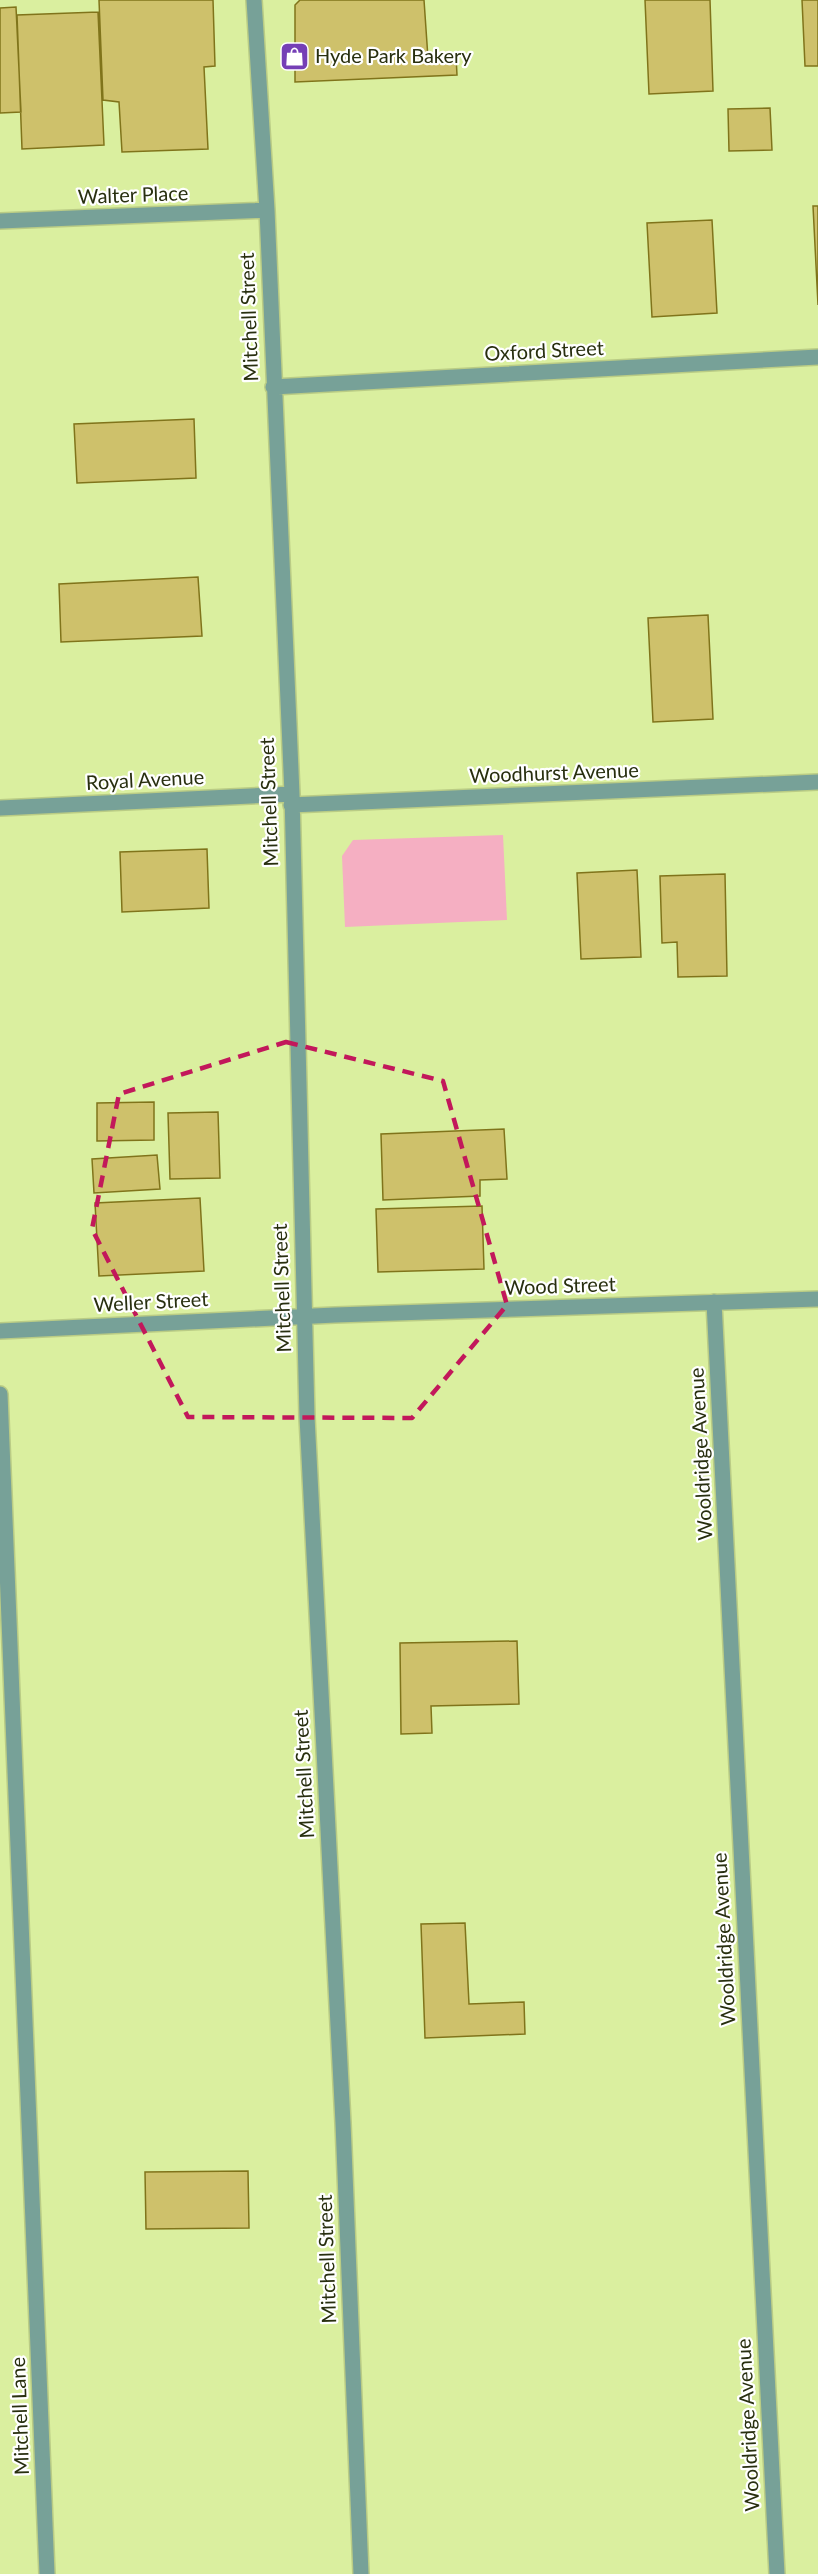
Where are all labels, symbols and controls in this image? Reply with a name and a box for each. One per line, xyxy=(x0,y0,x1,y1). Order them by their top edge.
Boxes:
shop icon: Hyde Park Bakery xyxy=(278,40,310,72)
place label: Hyde Park Bakery xyxy=(315,43,472,67)
street label: Walter Place xyxy=(77,180,189,208)
street label: Mitchell Street xyxy=(234,252,262,382)
street label: Oxford Street xyxy=(484,335,604,365)
street label: Mitchell Street xyxy=(254,737,282,867)
street label: Woodhurst Avenue xyxy=(469,757,639,787)
street label: Royal Avenue xyxy=(85,764,205,794)
street label: Mitchell Street xyxy=(267,1223,295,1353)
street label: Wood Street xyxy=(504,1271,616,1299)
street label: Weller Street xyxy=(93,1286,209,1316)
street label: Wooldridge Avenue xyxy=(683,1367,717,1541)
street label: Mitchell Street xyxy=(288,1709,318,1839)
street label: Wooldridge Avenue xyxy=(706,1852,740,2026)
street label: Mitchell Street xyxy=(312,2194,340,2324)
street label: Wooldridge Avenue xyxy=(730,2338,764,2512)
street label: Mitchell Lane xyxy=(5,2357,33,2475)

